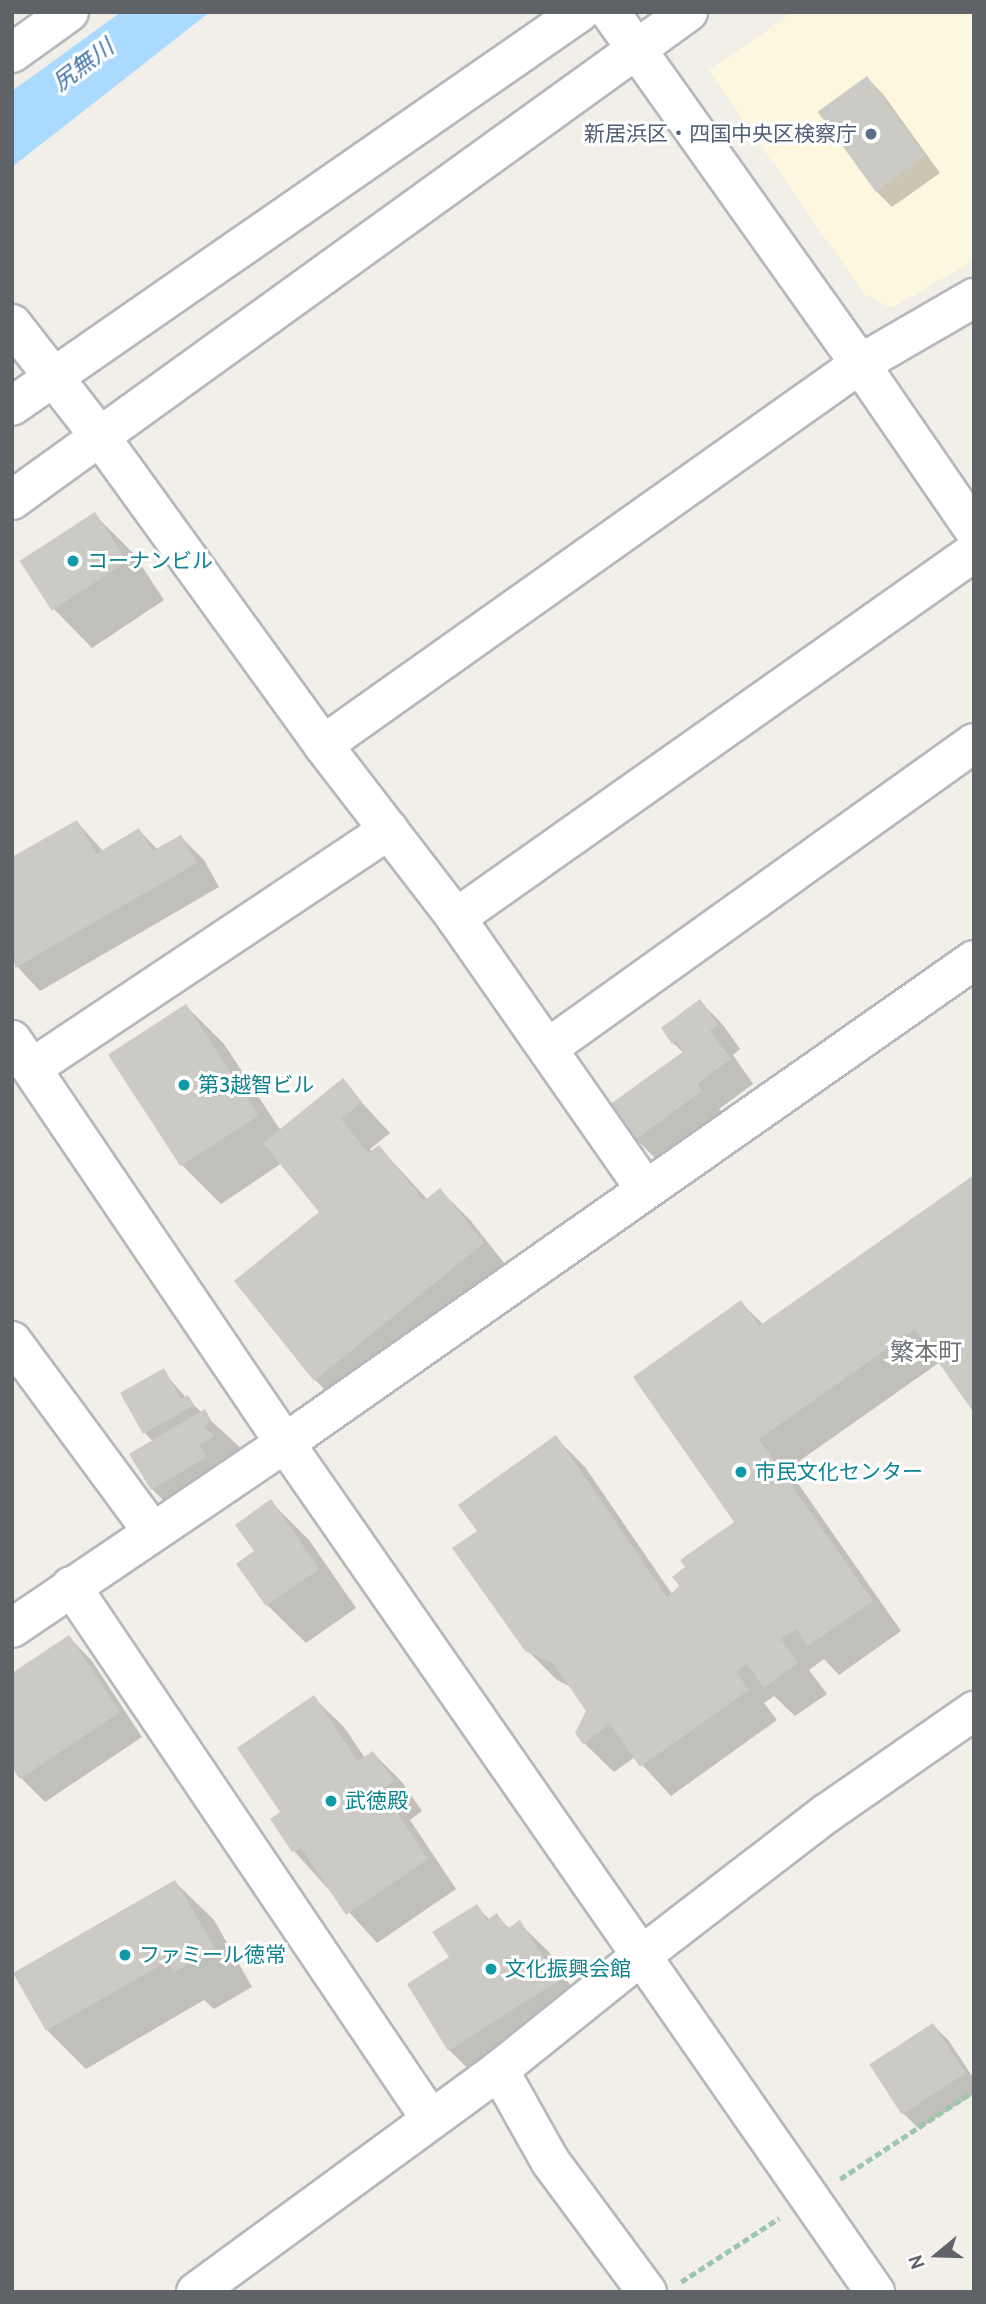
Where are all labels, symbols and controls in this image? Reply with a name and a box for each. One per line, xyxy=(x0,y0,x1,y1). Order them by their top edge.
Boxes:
water label: 尻無川 xyxy=(47,33,119,97)
place label: 新居浜区・四国中央区検察庁 xyxy=(584,121,857,147)
marker: 新居浜区・四国中央区検察庁 xyxy=(863,126,879,142)
place label: コーナンビル xyxy=(87,548,213,574)
marker: コーナンビル xyxy=(65,553,81,569)
place label: 第3越智ビル xyxy=(198,1072,314,1098)
marker: 第3越智ビル xyxy=(176,1077,192,1093)
district label: 繁本町 xyxy=(890,1338,962,1366)
place label: 市民文化センター xyxy=(755,1459,923,1485)
marker: 市民文化センター xyxy=(733,1464,749,1480)
place label: 武徳殿 xyxy=(345,1788,408,1814)
marker: 武徳殿 xyxy=(323,1793,339,1809)
place label: ファミール徳常 xyxy=(139,1942,286,1968)
marker: ファミール徳常 xyxy=(117,1947,133,1963)
place label: 文化振興会館 xyxy=(505,1956,631,1982)
marker: 文化振興会館 xyxy=(483,1961,499,1977)
north arrow xyxy=(902,2220,972,2290)
text: N xyxy=(904,2252,930,2272)

